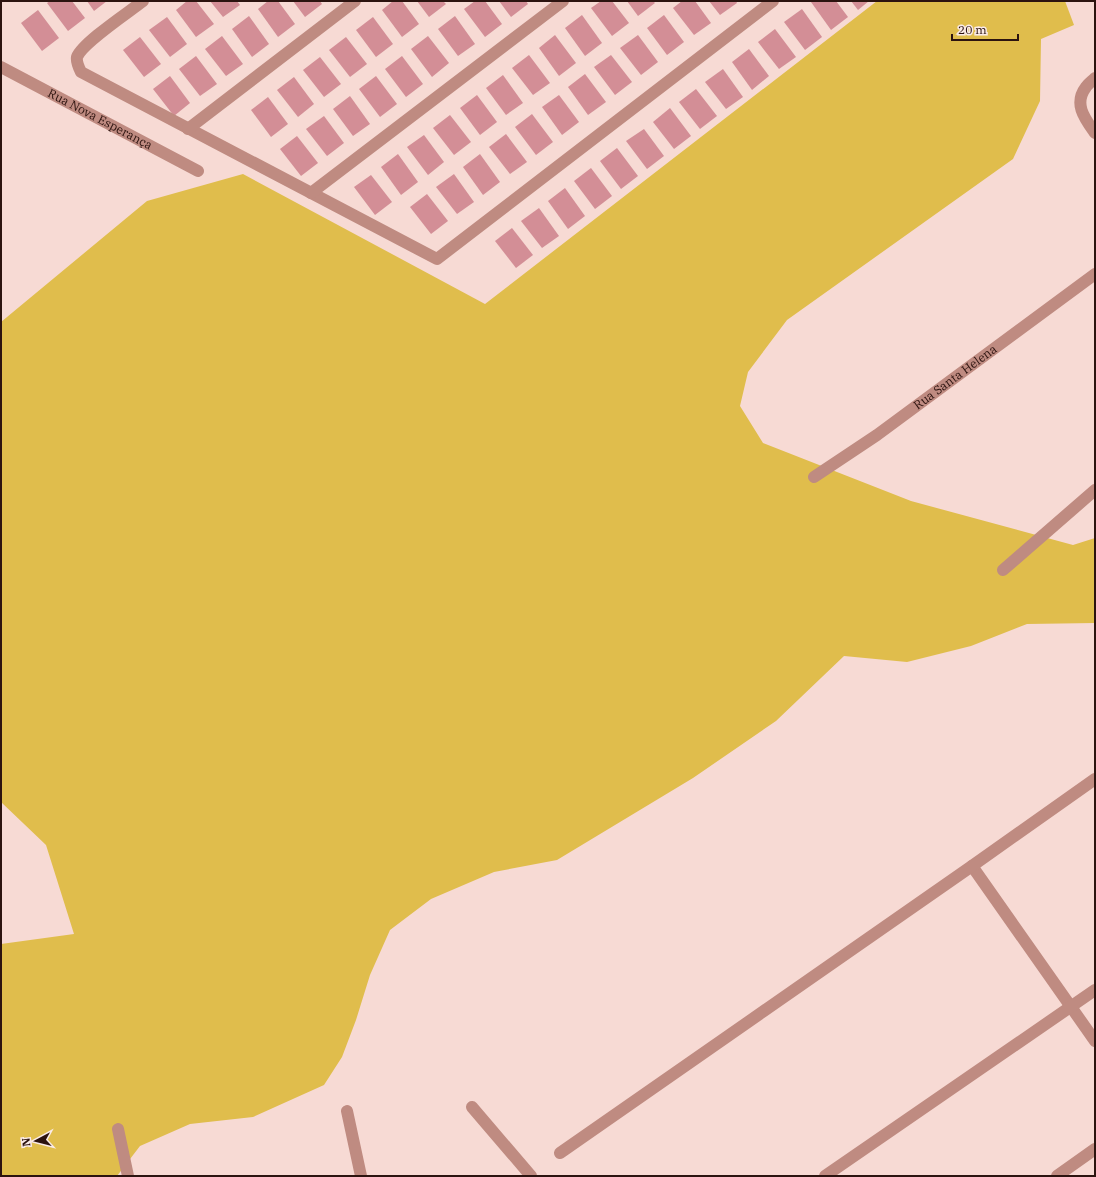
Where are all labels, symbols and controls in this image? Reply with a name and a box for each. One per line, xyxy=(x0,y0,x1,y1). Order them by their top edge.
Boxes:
scale bar xyxy=(952,16,1018,42)
text: 20 m xyxy=(958,22,987,37)
street label: Rua Nova Esperança xyxy=(45,85,156,153)
street label: Rua Santa Helena xyxy=(910,341,1000,413)
north arrow xyxy=(16,1121,56,1161)
text: N xyxy=(19,1137,34,1147)

